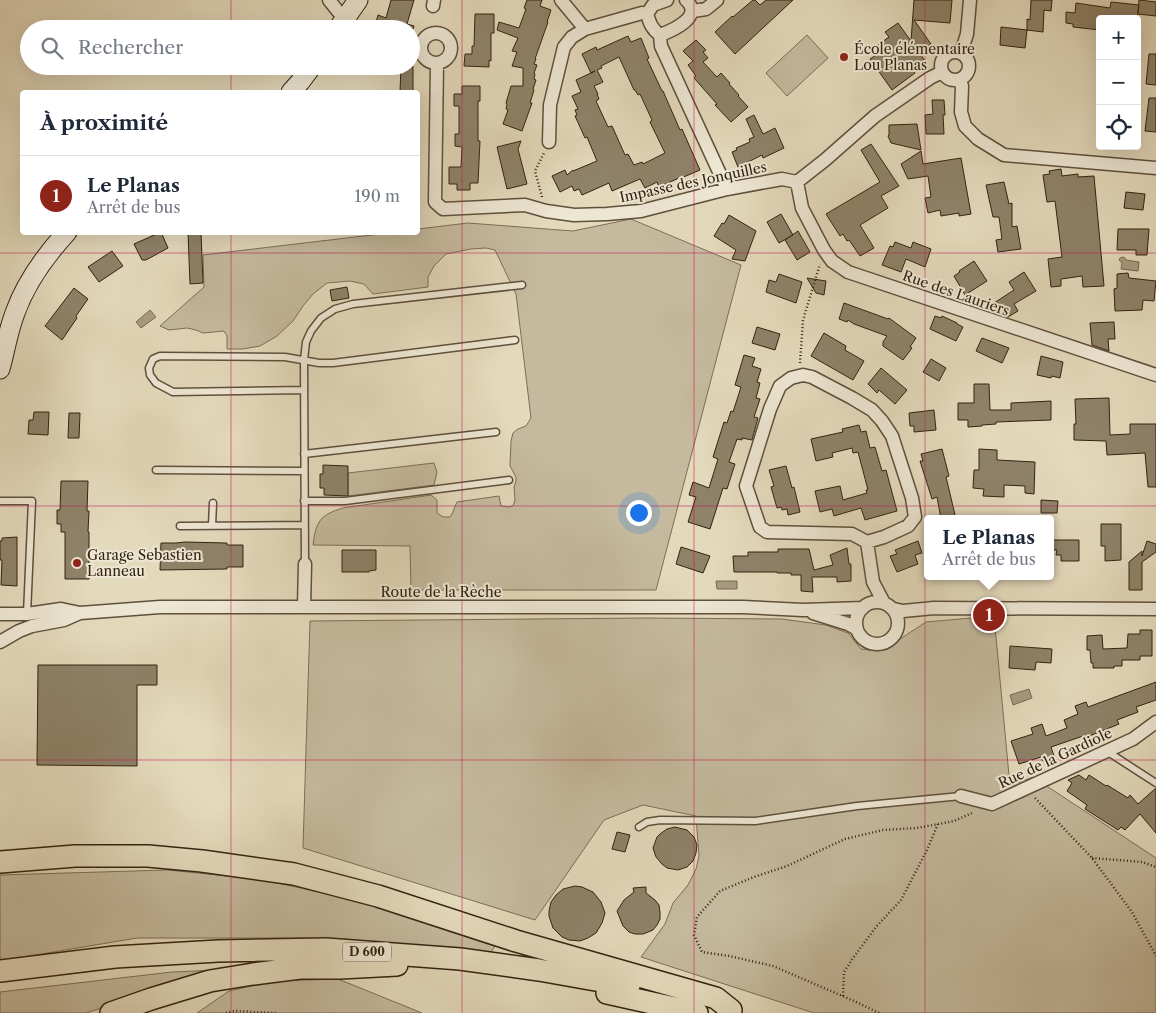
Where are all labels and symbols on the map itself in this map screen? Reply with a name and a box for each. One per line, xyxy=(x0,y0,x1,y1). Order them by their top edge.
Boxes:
place label: École élémentaire Lou Planas xyxy=(854,40,975,74)
marker: École élémentaire Lou Planas xyxy=(838,51,850,63)
street label: Impasse des Jonquilles xyxy=(618,158,768,206)
street label: Rue des Lauriers xyxy=(900,266,1012,320)
your location xyxy=(626,500,652,526)
place label: Garage Sebastien Lanneau xyxy=(87,546,202,580)
marker: Garage Sebastien Lanneau xyxy=(71,557,83,569)
street label: Route de la Rèche xyxy=(380,583,502,601)
pin: 1 xyxy=(973,596,1005,634)
street label: Rue de la Gardiole xyxy=(995,724,1115,792)
road number: D 600 xyxy=(343,942,391,962)

